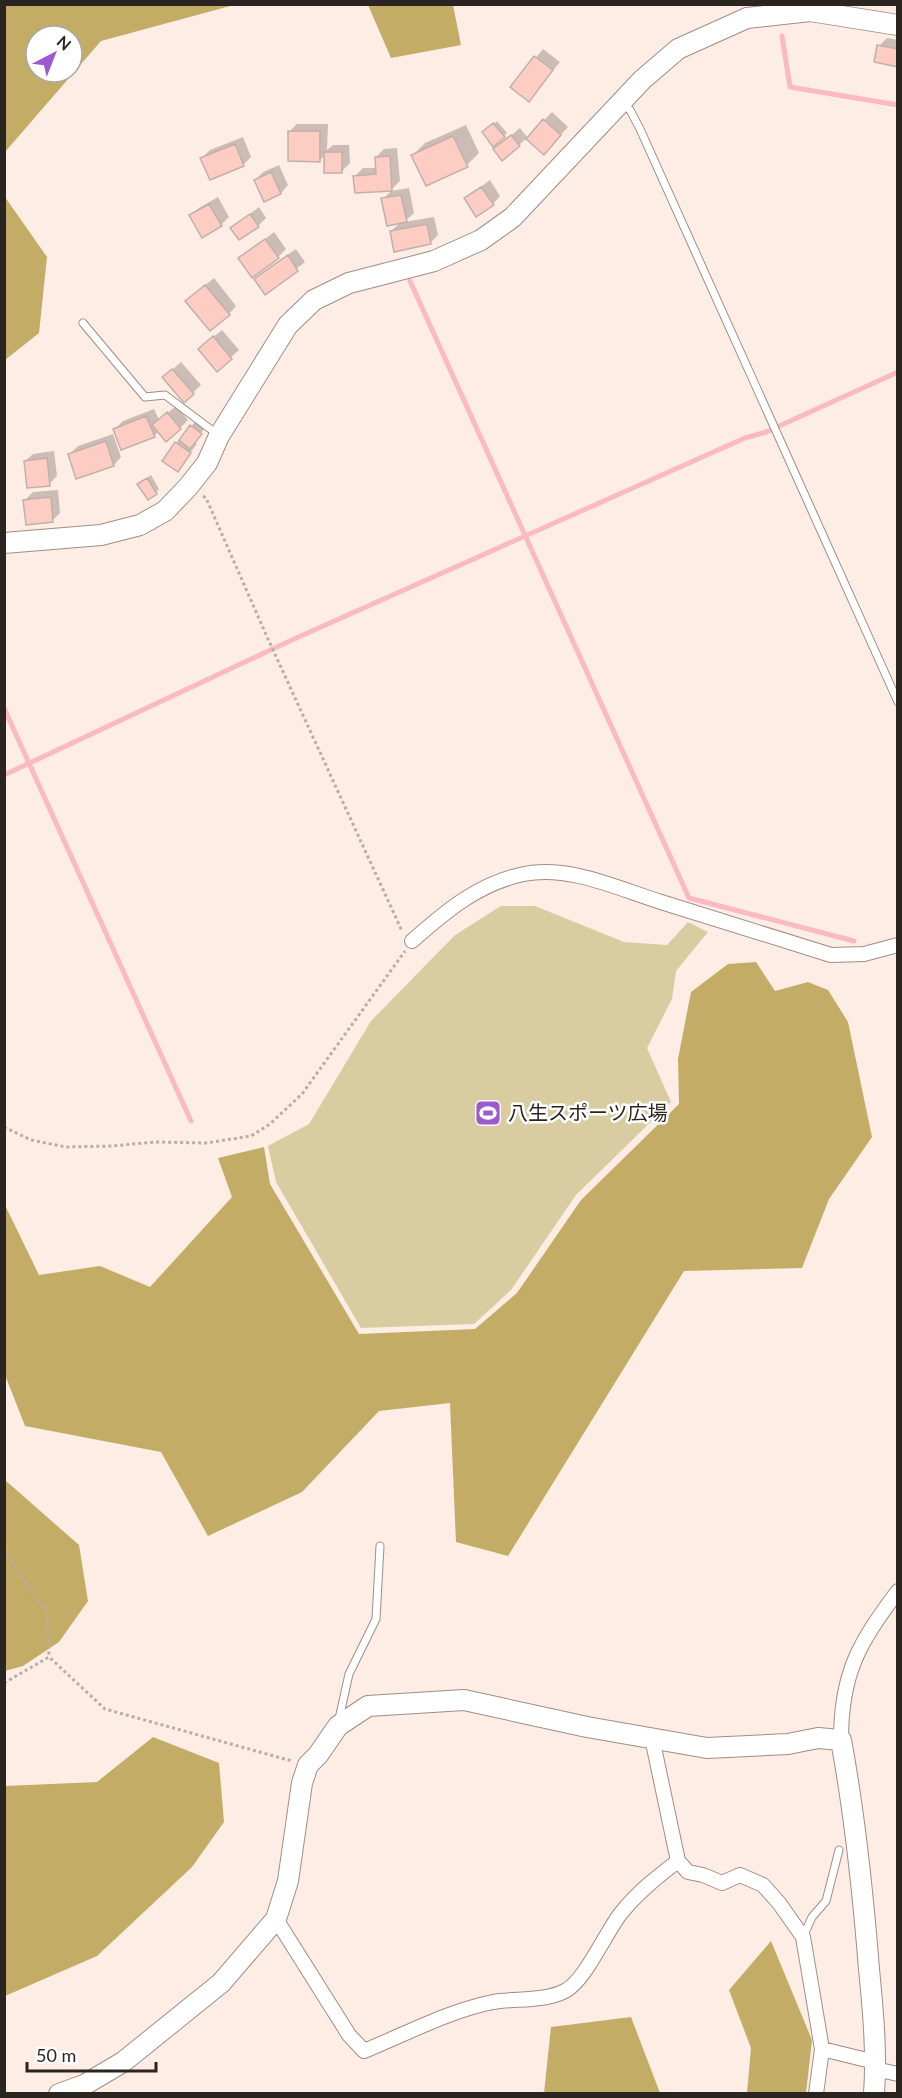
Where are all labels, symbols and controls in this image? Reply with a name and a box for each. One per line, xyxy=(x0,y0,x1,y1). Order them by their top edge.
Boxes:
north arrow xyxy=(24,24,84,84)
text: N xyxy=(53,31,75,54)
sports icon: 八生スポーツ広場 xyxy=(473,1098,503,1128)
place label: 八生スポーツ広場 xyxy=(508,1100,668,1124)
scale bar xyxy=(27,2035,156,2073)
text: 50 m xyxy=(36,2044,76,2066)

